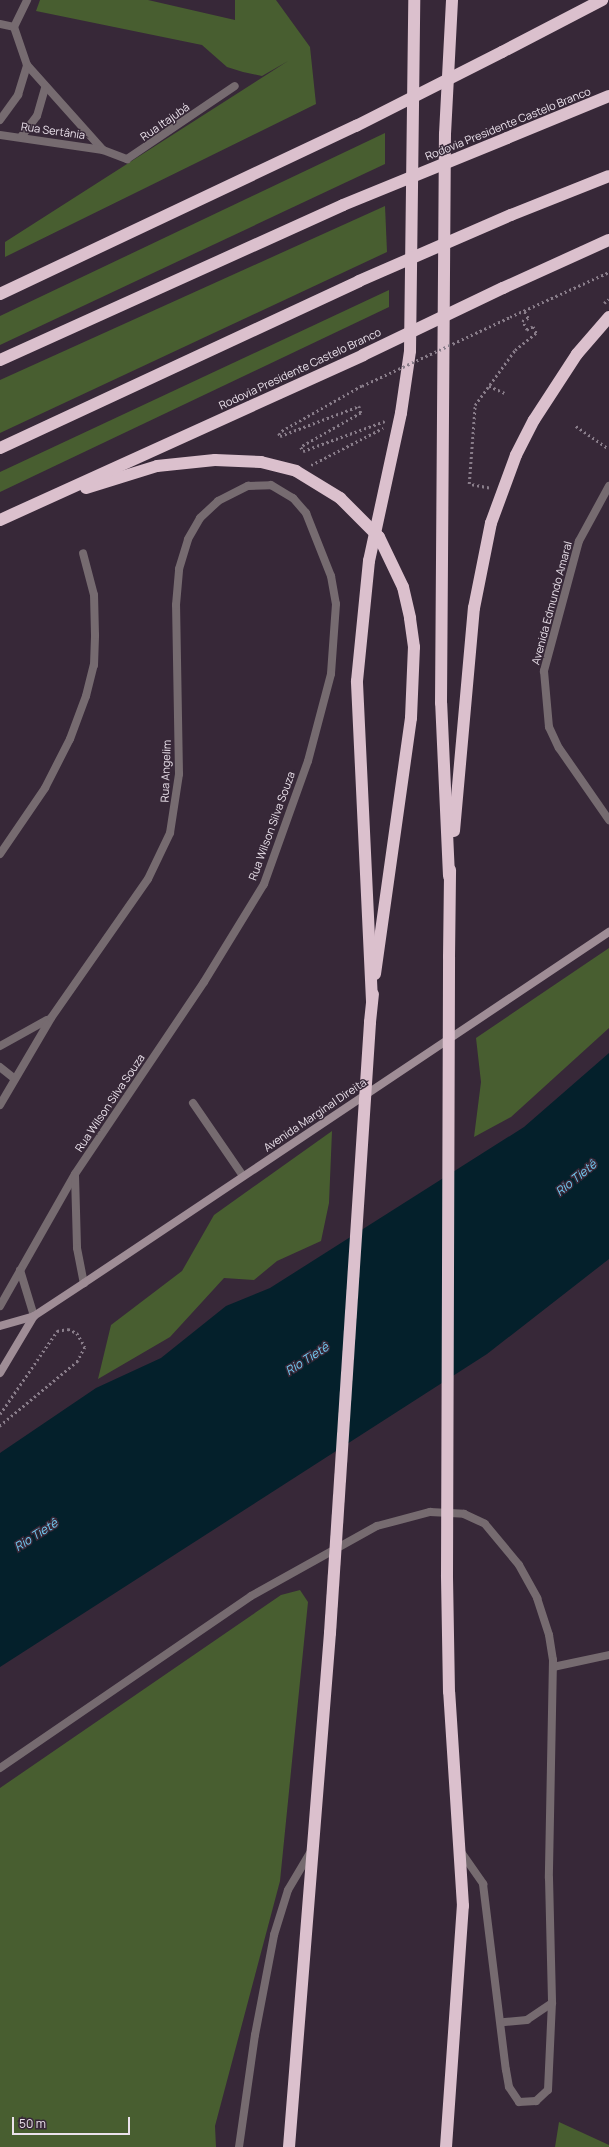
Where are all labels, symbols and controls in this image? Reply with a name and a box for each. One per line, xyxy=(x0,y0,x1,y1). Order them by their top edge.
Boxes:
street label: Rodovia Presidente Castelo Branco xyxy=(423,85,593,163)
street label: Rua Itajubá xyxy=(138,100,192,144)
street label: Rua Sertânia xyxy=(20,120,86,142)
street label: Rodovia Presidente Castelo Branco xyxy=(217,326,383,412)
street label: Avenida Edmundo Amaral xyxy=(529,540,575,666)
street label: Rua Angelim xyxy=(158,739,174,803)
street label: Rua Wilson Silva Souza xyxy=(246,770,298,882)
street label: Rua Wilson Silva Souza xyxy=(72,1052,148,1154)
street label: Avenida Marginal Direita xyxy=(261,1076,369,1154)
water label: Rio Tietê xyxy=(553,1157,599,1199)
water label: Rio Tietê xyxy=(283,1340,331,1378)
water label: Rio Tietê xyxy=(12,1516,60,1554)
scale bar xyxy=(14,2109,132,2135)
text: 50 m xyxy=(19,2115,46,2132)

